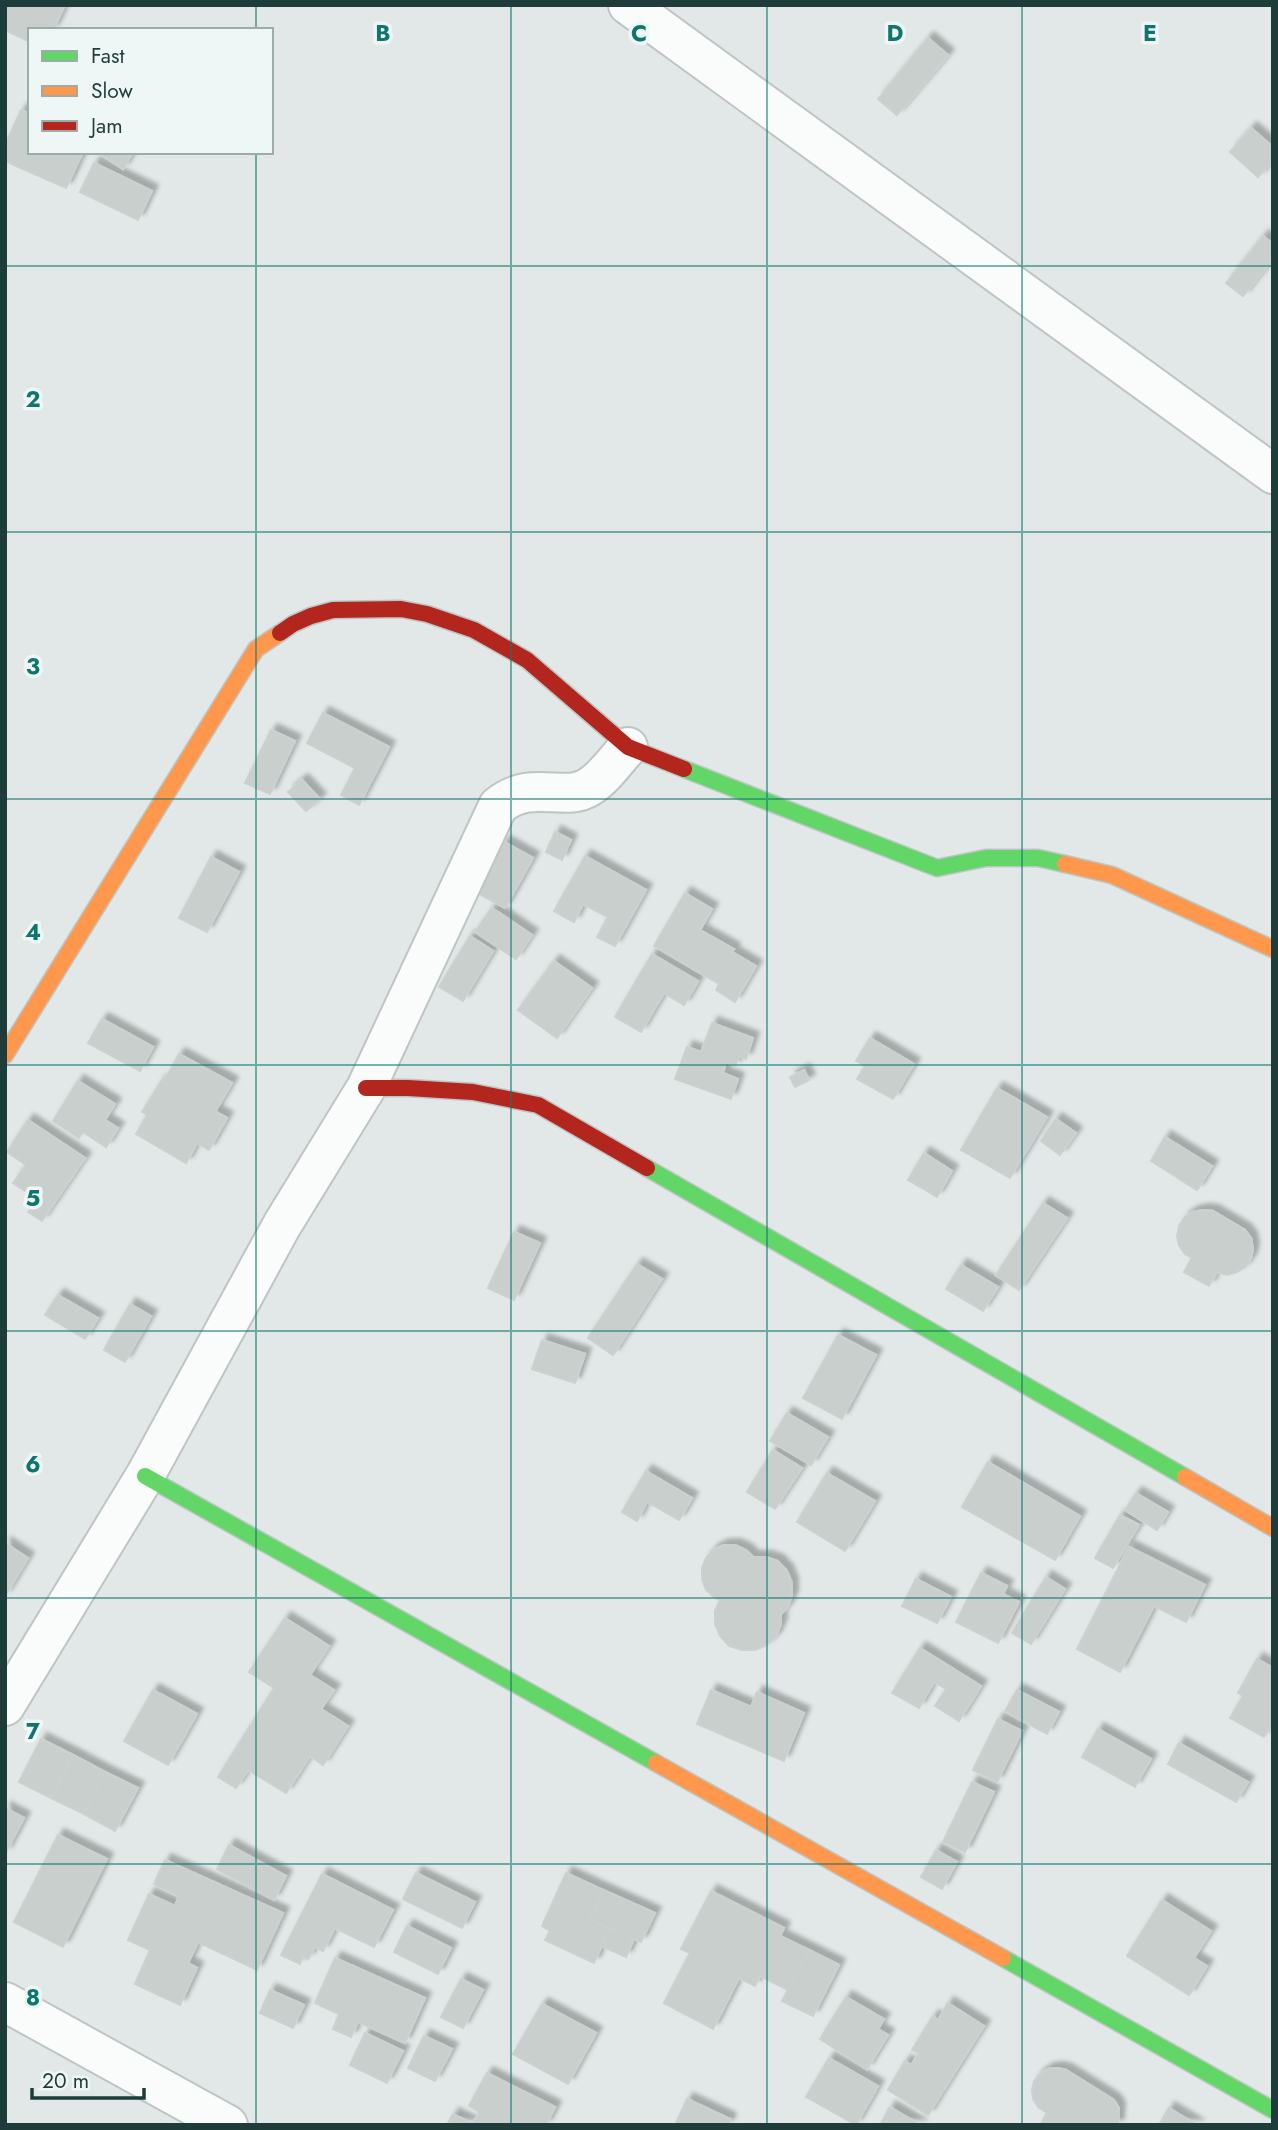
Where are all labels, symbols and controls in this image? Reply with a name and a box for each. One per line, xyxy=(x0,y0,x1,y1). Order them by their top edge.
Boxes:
text: B xyxy=(375,16,391,50)
text: C xyxy=(631,16,647,50)
text: D xyxy=(887,16,904,50)
text: E xyxy=(1143,16,1157,50)
legend xyxy=(28,28,273,154)
text: Fast xyxy=(91,41,124,71)
text: Slow xyxy=(91,76,133,106)
text: Jam xyxy=(88,111,123,141)
text: 2 xyxy=(25,382,41,416)
text: 3 xyxy=(26,649,40,683)
text: 4 xyxy=(25,915,41,949)
text: 5 xyxy=(26,1181,40,1215)
text: 6 xyxy=(25,1447,41,1481)
text: 7 xyxy=(26,1714,40,1748)
text: 8 xyxy=(26,1980,40,2014)
scale bar xyxy=(32,2056,144,2100)
text: 20 m xyxy=(42,2066,89,2096)

